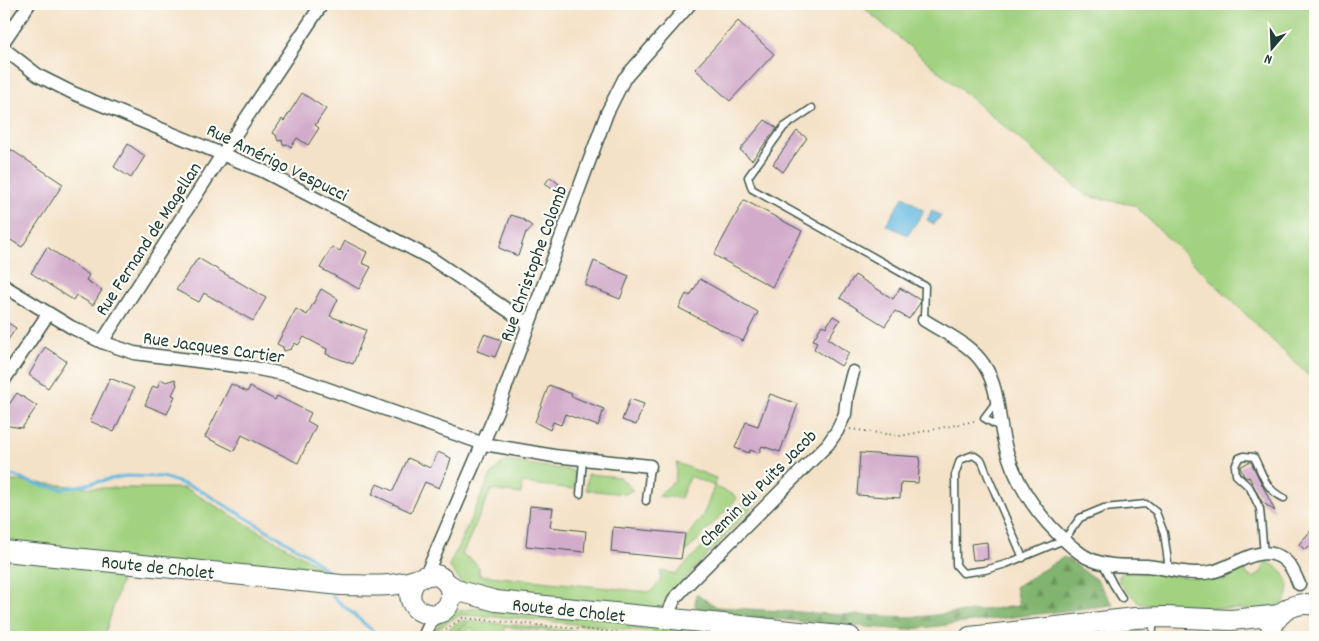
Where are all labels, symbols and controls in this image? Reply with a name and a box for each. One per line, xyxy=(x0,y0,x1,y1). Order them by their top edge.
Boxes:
north arrow xyxy=(1246,22,1296,72)
text: N xyxy=(1262,48,1275,69)
street label: Rue Amérigo Vespucci xyxy=(201,118,352,210)
street label: Rue Fernand de Magellan xyxy=(90,158,210,322)
street label: Rue Christophe Colomb xyxy=(494,182,576,346)
street label: Rue Jacques Cartier xyxy=(141,326,286,373)
street label: Chemin du Puits Jacob xyxy=(694,424,825,555)
street label: Route de Cholet xyxy=(100,550,216,589)
street label: Route de Cholet xyxy=(511,593,627,632)

